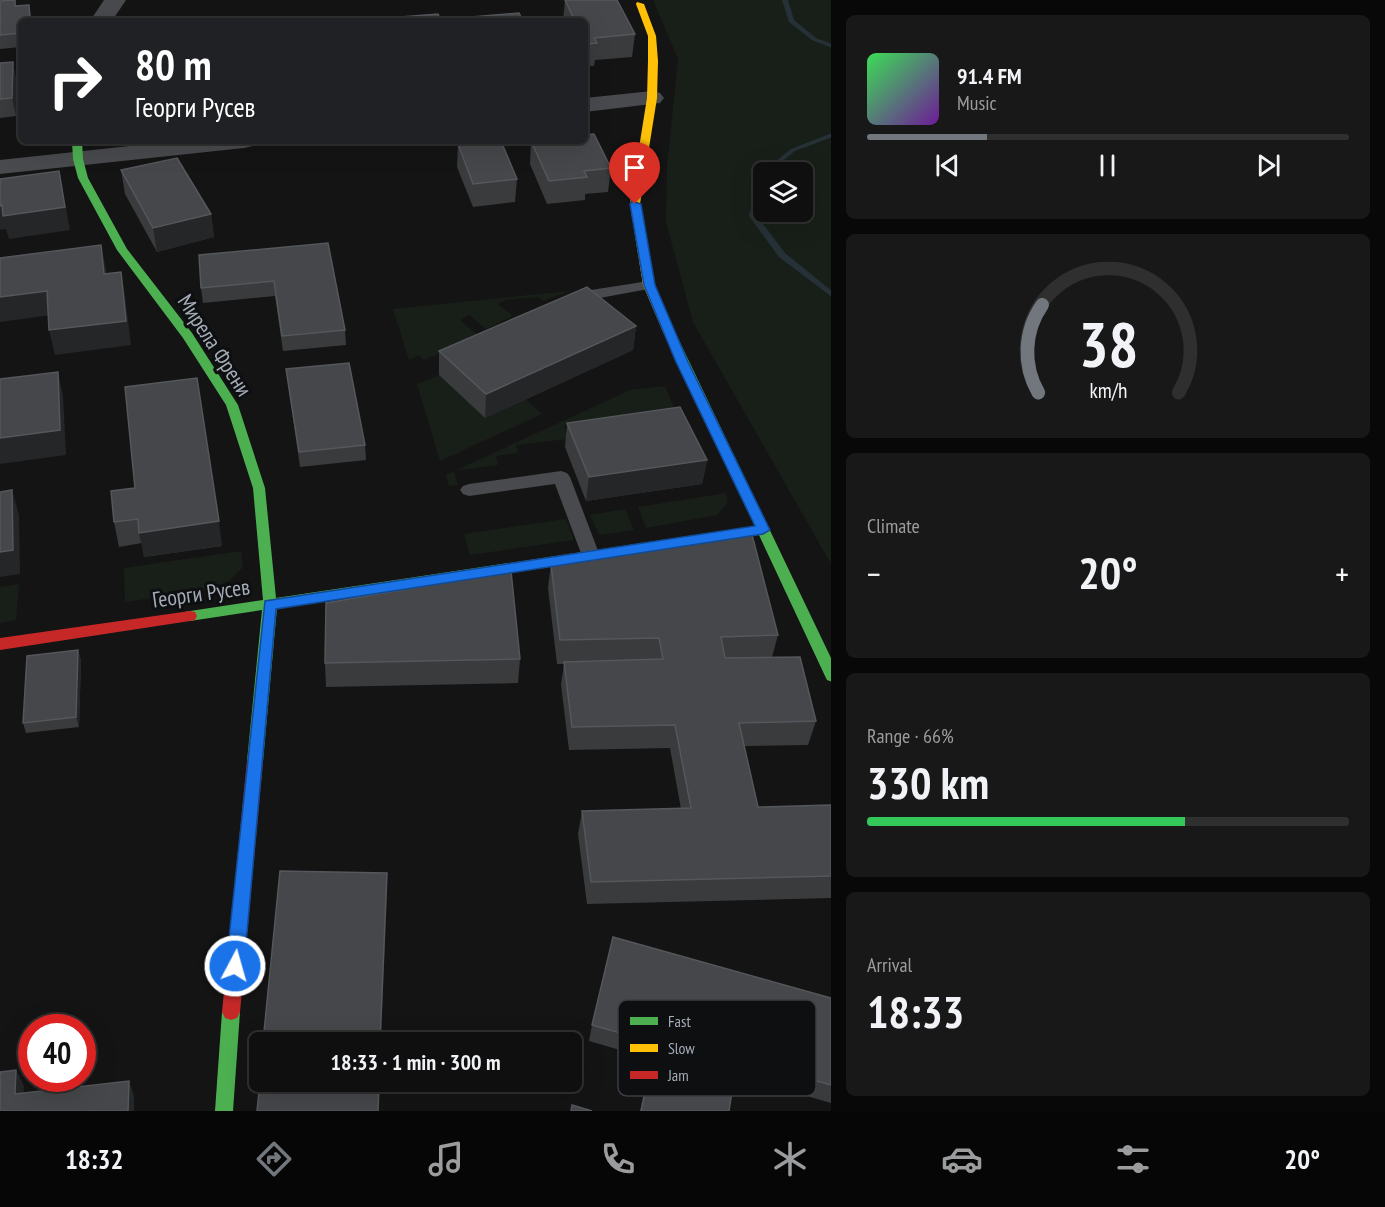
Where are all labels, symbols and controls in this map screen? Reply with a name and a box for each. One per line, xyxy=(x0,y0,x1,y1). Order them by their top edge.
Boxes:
text: 80 m xyxy=(135,37,212,92)
icon: right xyxy=(36,42,114,120)
text: 91.4 FM xyxy=(957,62,1022,90)
text: Георги Русев xyxy=(135,90,256,124)
text: Music xyxy=(957,90,997,116)
pin xyxy=(609,142,660,204)
icon: previous xyxy=(931,149,964,182)
icon: pause xyxy=(1091,149,1124,182)
icon: next xyxy=(1252,149,1285,182)
icon: arrive xyxy=(618,151,651,184)
map controls xyxy=(753,162,813,222)
button: layers xyxy=(753,162,813,222)
street label: Мирела Френи xyxy=(172,289,258,401)
text: 38 xyxy=(1078,303,1138,384)
text: km/h xyxy=(1089,377,1127,405)
text: Climate xyxy=(867,513,920,539)
text: 20° xyxy=(1078,543,1138,601)
text: − xyxy=(867,552,881,595)
text: + xyxy=(1335,552,1349,595)
street label: Георги Русев xyxy=(150,572,252,614)
text: Range · 66% xyxy=(867,723,954,749)
text: 330 km xyxy=(867,753,989,811)
position arrow xyxy=(203,934,267,998)
text: Arrival xyxy=(867,952,912,978)
text: 18:33 xyxy=(867,982,964,1040)
legend xyxy=(618,1000,816,1096)
text: Fast xyxy=(668,1011,691,1031)
speed limit sign: 40 xyxy=(18,1014,96,1092)
text: Slow xyxy=(668,1038,695,1058)
text: 18:33 · 1 min · 300 m xyxy=(330,1048,501,1076)
text: Jam xyxy=(667,1065,689,1085)
icon: directions xyxy=(253,1138,295,1180)
icon: music xyxy=(425,1138,467,1180)
icon: phone xyxy=(597,1138,639,1180)
icon: climate xyxy=(769,1138,811,1180)
icon: car xyxy=(941,1138,983,1180)
icon: filters xyxy=(1112,1138,1154,1180)
text: 18:32 xyxy=(65,1142,123,1176)
text: 20° xyxy=(1284,1142,1320,1176)

